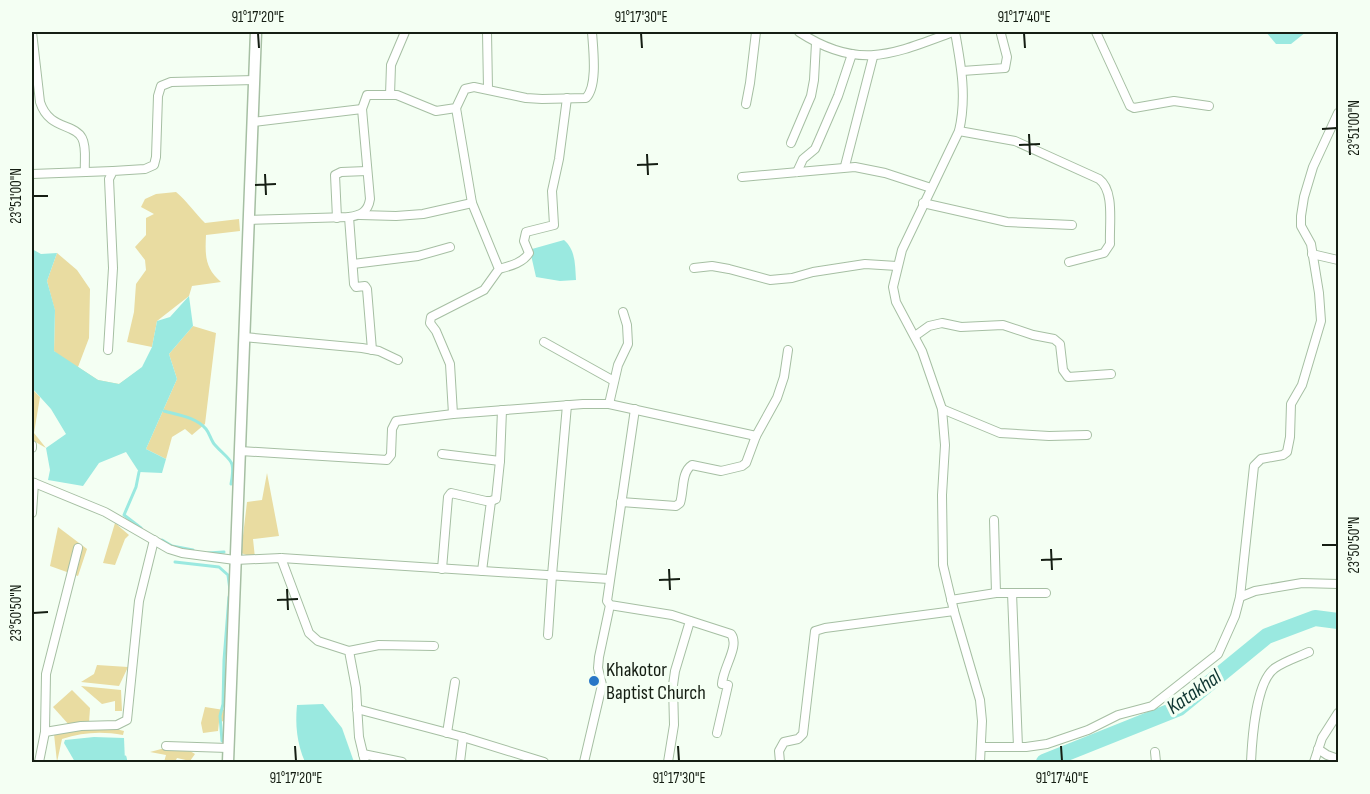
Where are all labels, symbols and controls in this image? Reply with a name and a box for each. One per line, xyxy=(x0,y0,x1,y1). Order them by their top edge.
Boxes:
text: 91°17'20"E xyxy=(231,8,285,27)
text: 91°17'30"E xyxy=(614,8,668,27)
text: 91°17'40"E xyxy=(997,8,1051,27)
text: 23°51'00"N xyxy=(1345,100,1364,156)
text: 23°51'00"N xyxy=(7,168,26,224)
text: 23°50'50"N xyxy=(1345,517,1364,573)
text: 23°50'50"N xyxy=(7,585,26,641)
place label: Khakotor Baptist Church xyxy=(606,658,706,705)
water label: Katakhal xyxy=(1162,664,1227,720)
marker: Khakotor Baptist Church xyxy=(587,674,601,688)
text: 91°17'20"E xyxy=(269,769,323,788)
text: 91°17'30"E xyxy=(652,769,706,788)
text: 91°17'40"E xyxy=(1035,769,1089,788)

